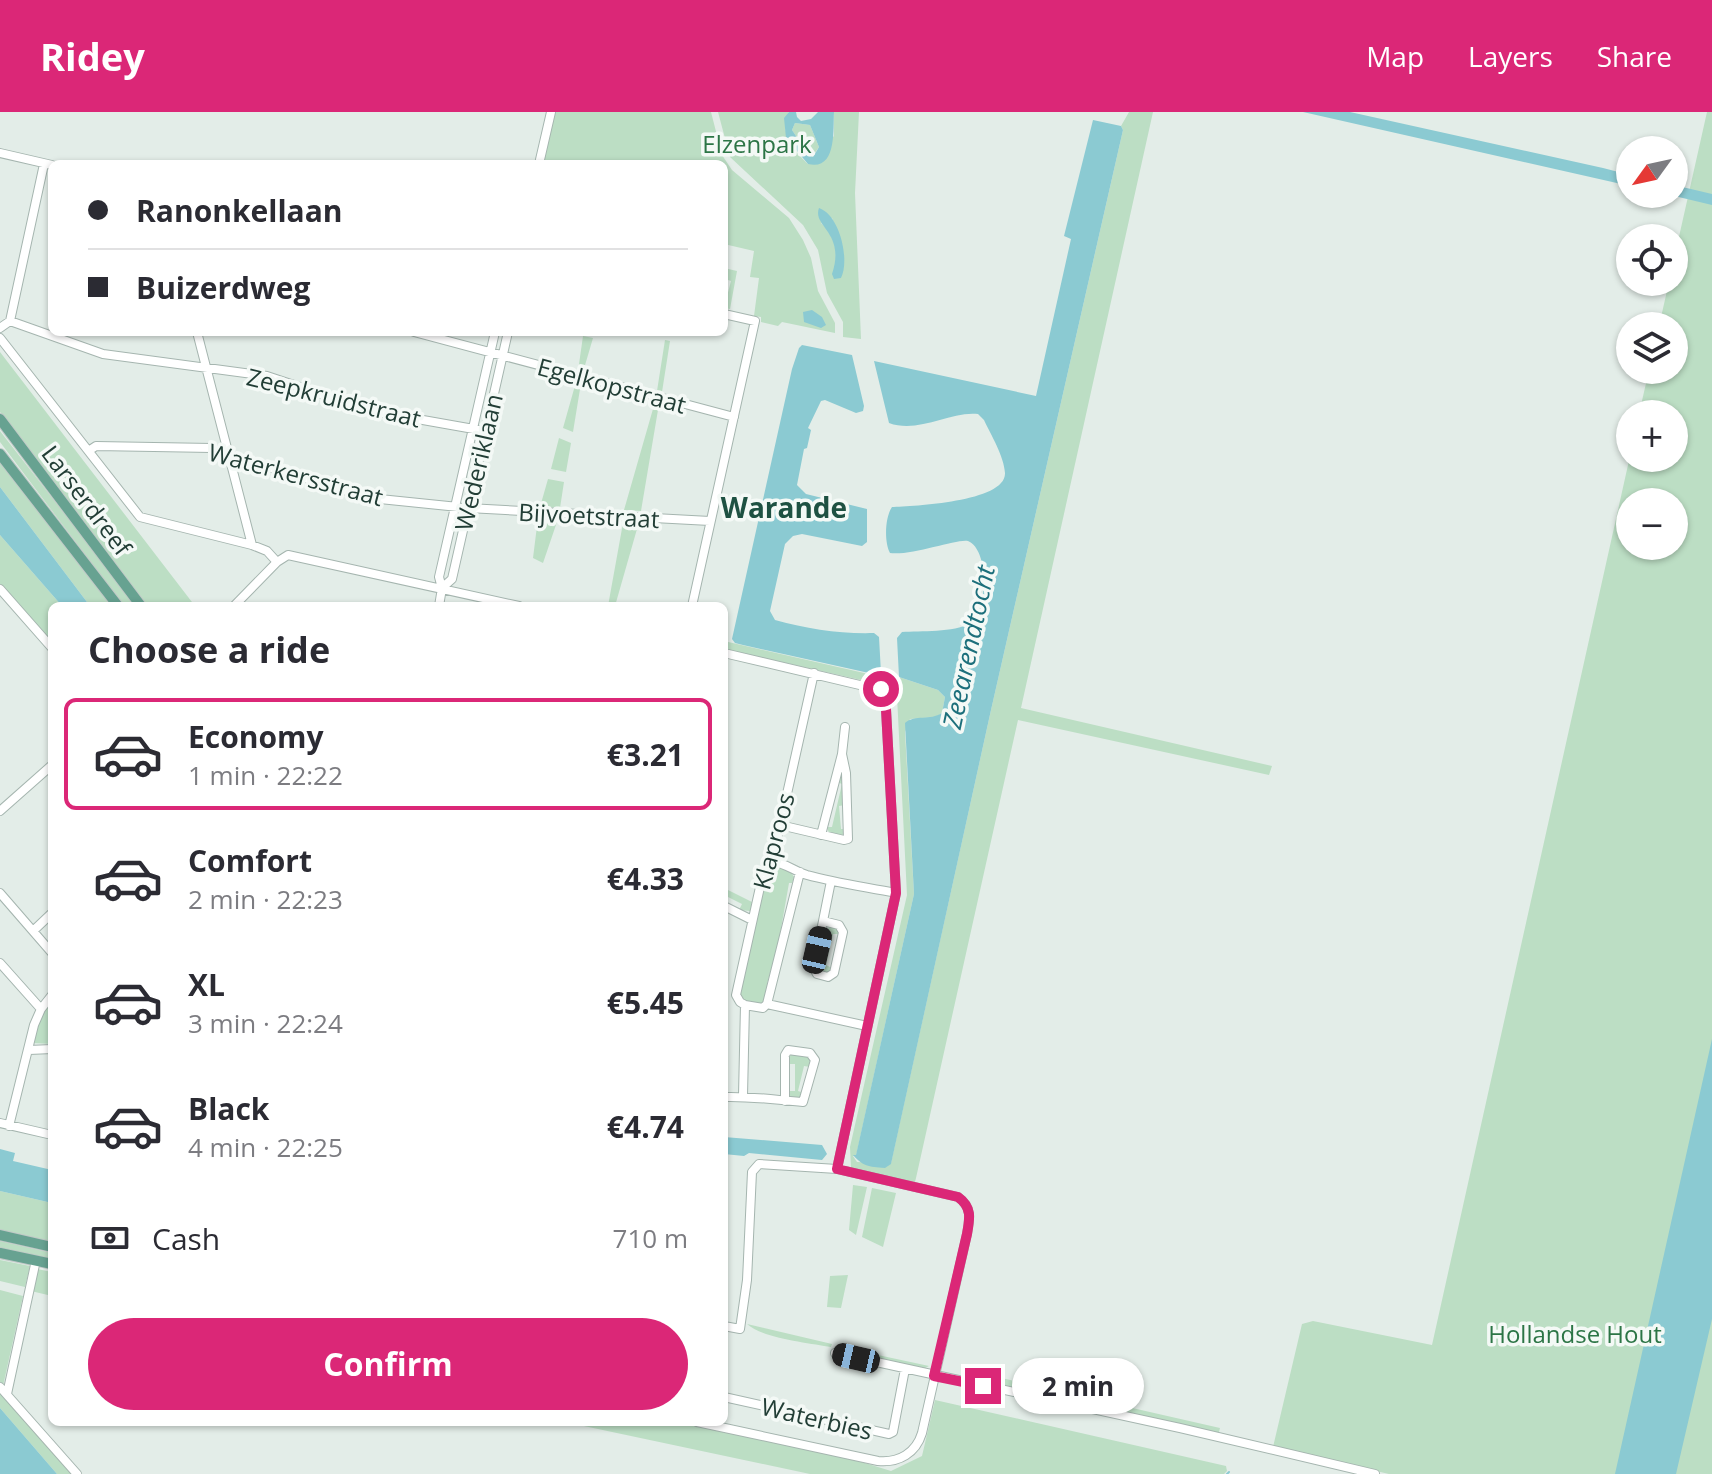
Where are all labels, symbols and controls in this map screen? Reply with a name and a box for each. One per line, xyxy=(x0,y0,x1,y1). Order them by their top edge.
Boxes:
text: Ridey xyxy=(40,30,145,82)
text: Map xyxy=(1366,37,1424,75)
text: Layers xyxy=(1468,37,1553,75)
text: Share xyxy=(1597,37,1672,75)
park label: Elzenpark xyxy=(702,127,812,160)
north arrow xyxy=(1616,136,1688,208)
map controls xyxy=(1616,136,1688,560)
text: Ranonkellaan xyxy=(136,190,343,231)
button: locate xyxy=(1616,224,1688,296)
text: Buizerdweg xyxy=(136,267,310,308)
button: layers xyxy=(1616,312,1688,384)
street label: Egelkopstraat xyxy=(534,349,690,421)
street label: Zeepkruidstraat xyxy=(244,359,424,435)
street label: Wederiklaan xyxy=(446,390,510,534)
button: + xyxy=(1616,400,1688,472)
street label: Waterkersstraat xyxy=(205,435,387,513)
street label: Larserdreef xyxy=(35,438,140,563)
district label: Warande xyxy=(721,488,847,526)
button: − xyxy=(1616,488,1688,560)
street label: Bijvoetstraat xyxy=(518,495,660,535)
water label: Zeearendtocht xyxy=(933,561,1003,733)
text: Choose a ride xyxy=(88,625,330,674)
route start xyxy=(863,671,899,707)
text: Economy xyxy=(188,716,324,757)
icon: car xyxy=(92,718,164,790)
text: €3.21 xyxy=(607,734,684,775)
text: 1 min · 22:22 xyxy=(188,757,343,793)
street label: Klaproos xyxy=(744,789,802,893)
text: Comfort xyxy=(188,840,312,881)
icon: car xyxy=(92,842,164,914)
text: €4.33 xyxy=(607,858,684,899)
text: 2 min · 22:23 xyxy=(188,881,343,917)
car xyxy=(800,924,834,976)
text: XL xyxy=(188,964,225,1005)
icon: car xyxy=(92,966,164,1038)
text: €5.45 xyxy=(607,982,684,1023)
text: 3 min · 22:24 xyxy=(188,1005,343,1041)
text: Black xyxy=(188,1088,269,1129)
icon: car xyxy=(92,1090,164,1162)
text: €4.74 xyxy=(607,1106,684,1147)
text: 4 min · 22:25 xyxy=(188,1129,343,1165)
icon: cash xyxy=(88,1216,132,1260)
text: Cash xyxy=(152,1218,220,1259)
text: 710 m xyxy=(613,1220,688,1256)
park label: Hollandse Hout xyxy=(1488,1317,1662,1350)
button: Confirm xyxy=(88,1318,688,1410)
car xyxy=(830,1341,882,1375)
callout: 2 min xyxy=(1011,1358,1143,1414)
route end xyxy=(965,1368,1001,1404)
text: 2 min xyxy=(1042,1368,1114,1404)
street label: Waterbies xyxy=(758,1389,876,1447)

